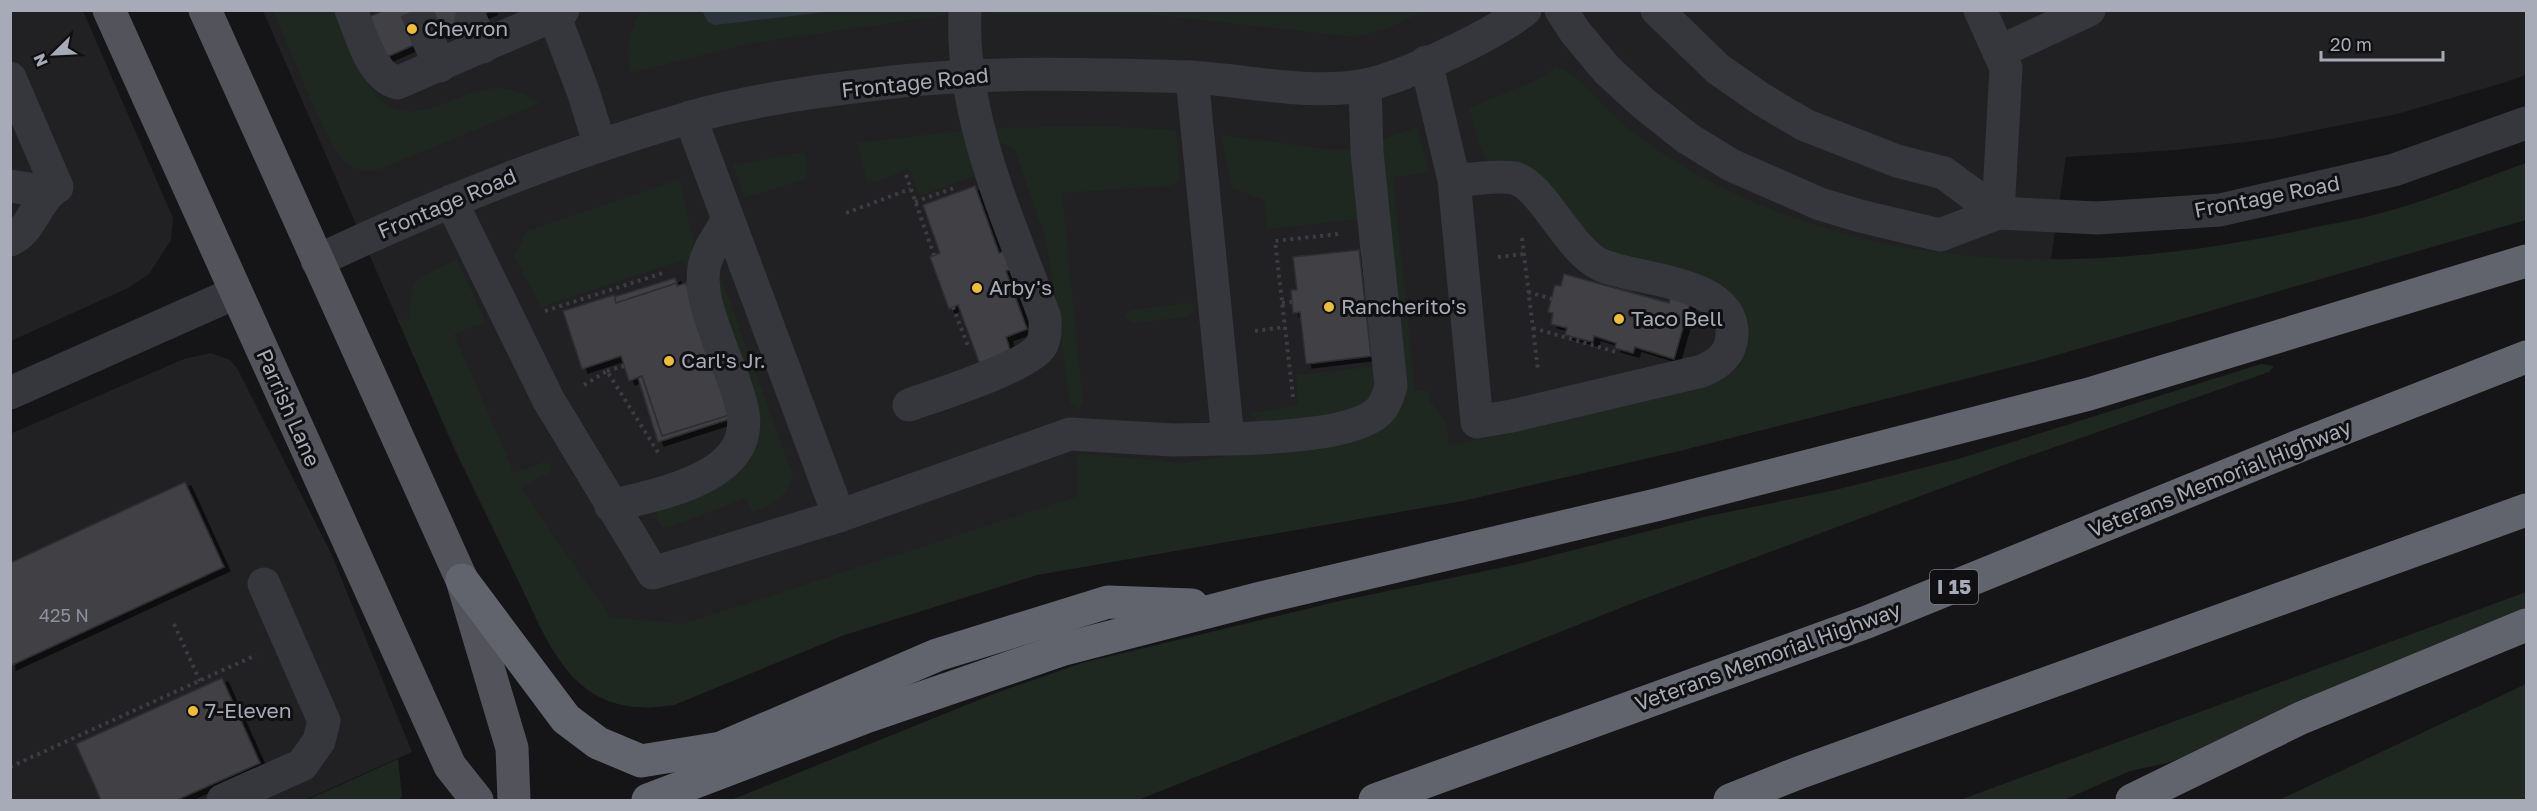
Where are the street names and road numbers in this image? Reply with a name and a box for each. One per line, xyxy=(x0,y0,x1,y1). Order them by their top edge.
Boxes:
street label: Frontage Road xyxy=(840,61,990,103)
street label: Frontage Road xyxy=(373,162,520,244)
street label: Frontage Road xyxy=(2192,169,2342,223)
street label: Parrish Lane xyxy=(251,345,326,470)
street label: Veterans Memorial Highway xyxy=(2085,413,2355,543)
road number: I 15 xyxy=(1930,570,1978,604)
street label: Veterans Memorial Highway xyxy=(1631,596,1904,716)

